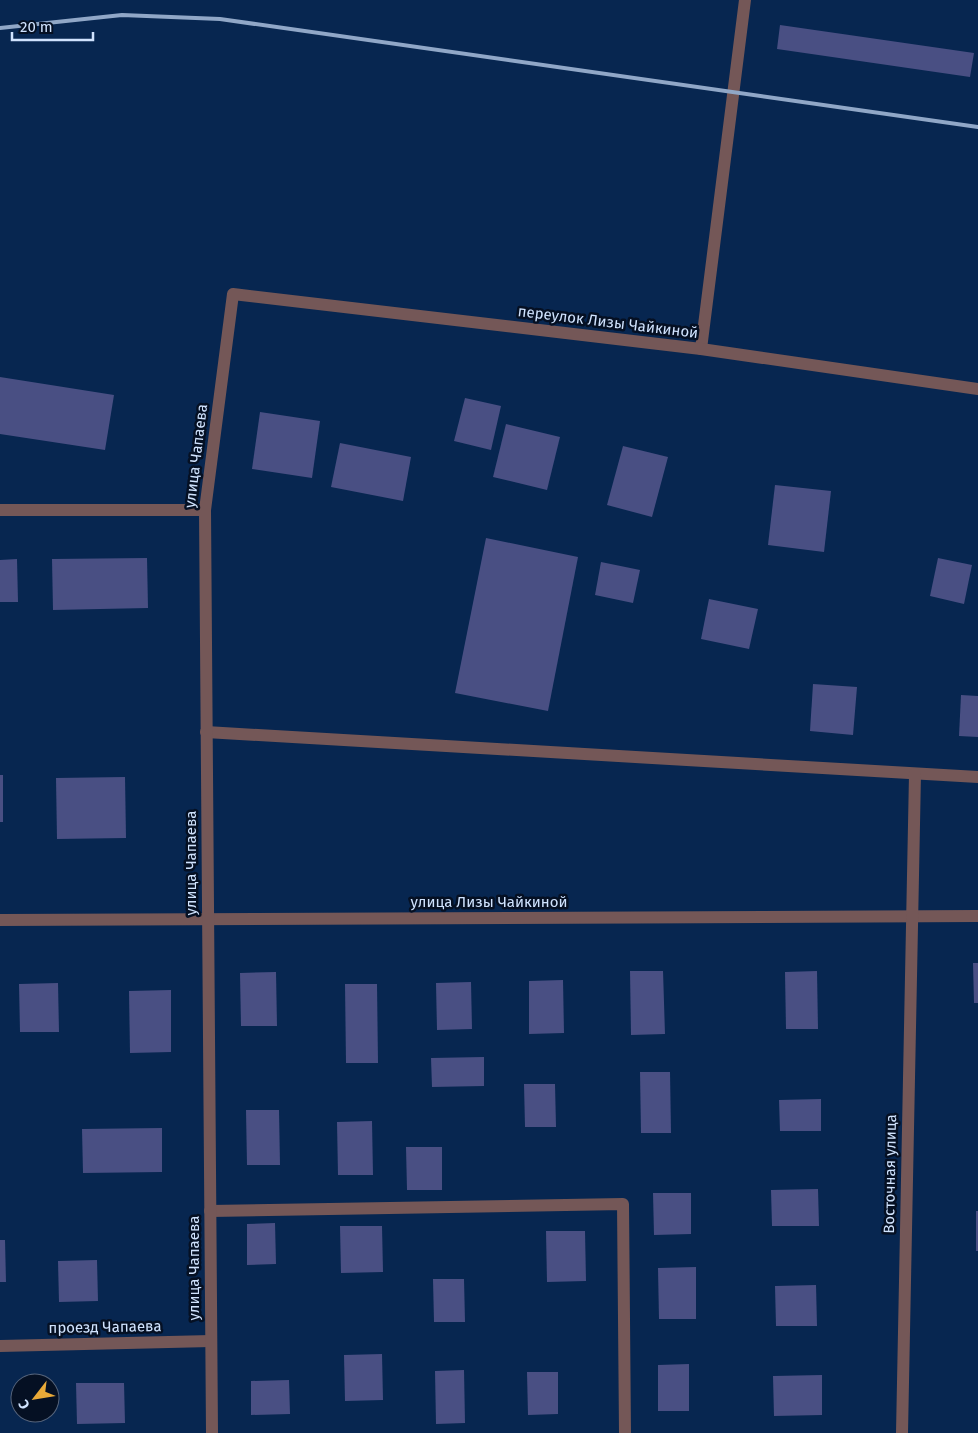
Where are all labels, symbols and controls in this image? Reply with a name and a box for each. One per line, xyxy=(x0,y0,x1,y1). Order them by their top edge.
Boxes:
scale bar xyxy=(12,10,94,42)
text: 20 m xyxy=(20,18,53,36)
street label: переулок Лизы Чайкиной xyxy=(517,302,699,342)
street label: улица Чапаева xyxy=(181,403,211,509)
street label: улица Чапаева xyxy=(182,811,200,915)
street label: улица Лизы Чайкиной xyxy=(411,893,567,911)
street label: Восточная улица xyxy=(880,1114,900,1234)
street label: улица Чапаева xyxy=(185,1216,203,1320)
street label: проезд Чапаева xyxy=(48,1317,162,1337)
north arrow xyxy=(10,1373,60,1423)
text: С xyxy=(15,1397,34,1412)

